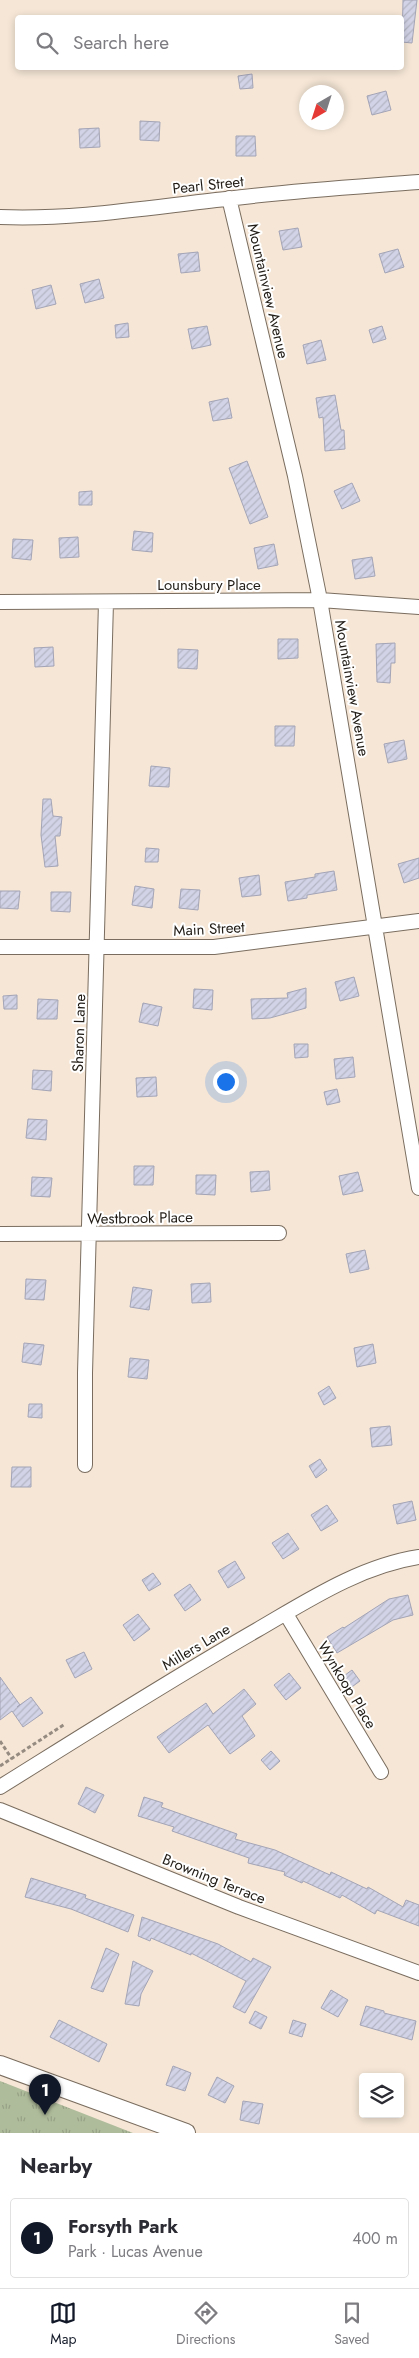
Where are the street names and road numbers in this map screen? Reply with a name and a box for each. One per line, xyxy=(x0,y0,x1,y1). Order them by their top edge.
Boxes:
street label: Pearl Street xyxy=(171,170,245,200)
street label: Mountainview Avenue xyxy=(242,221,294,361)
street label: Lounsbury Place xyxy=(157,574,261,596)
street label: Mountainview Avenue xyxy=(329,618,375,758)
street label: Main Street xyxy=(173,916,246,942)
street label: Sharon Lane xyxy=(67,993,91,1073)
street label: Westbrook Place xyxy=(87,1206,193,1230)
street label: Millers Lane xyxy=(158,1618,234,1676)
street label: Wynkoop Place xyxy=(312,1637,382,1733)
street label: Browning Terrace xyxy=(159,1848,269,1910)

